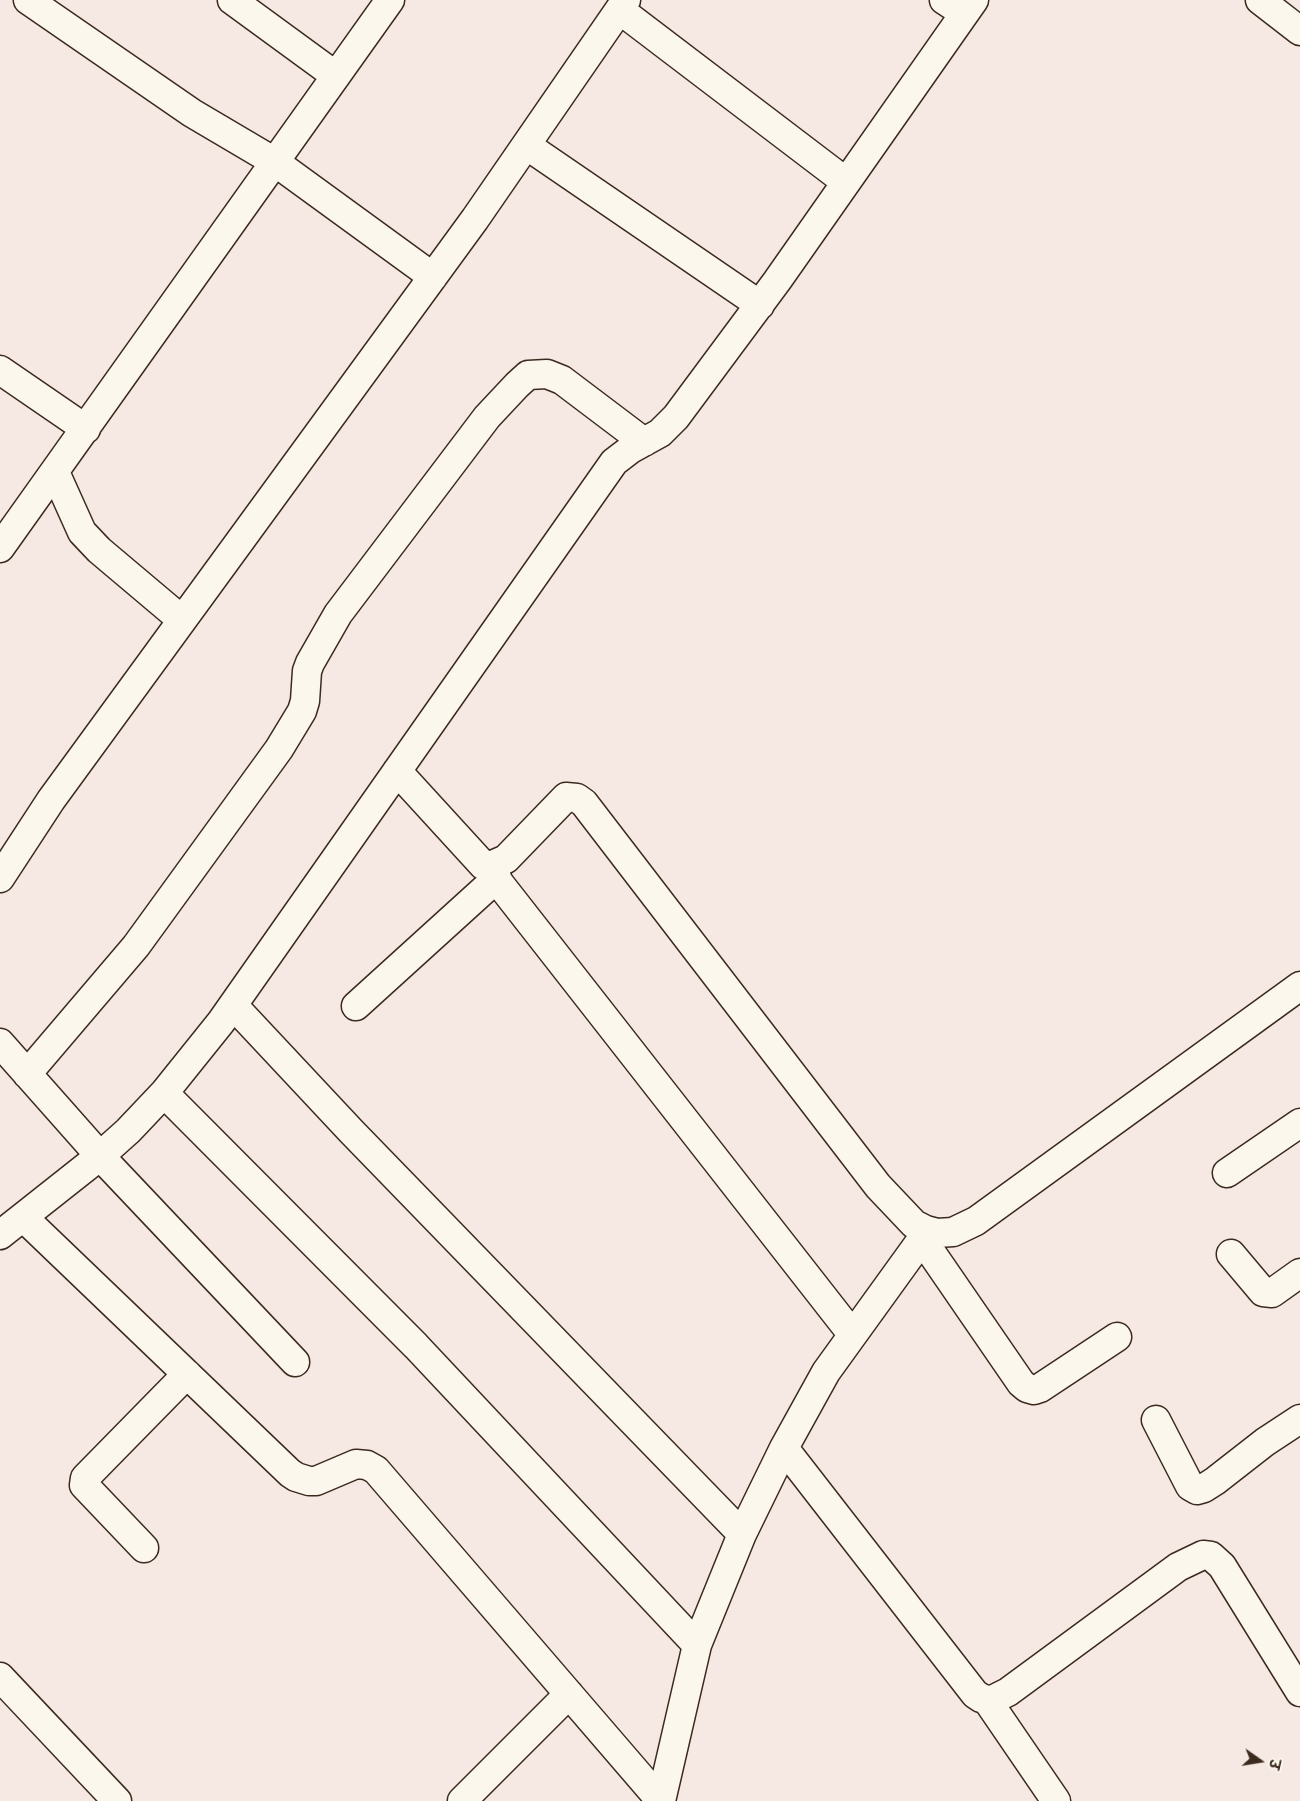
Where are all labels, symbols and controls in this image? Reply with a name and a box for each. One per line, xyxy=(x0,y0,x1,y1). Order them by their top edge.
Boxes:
north arrow xyxy=(1235,1736,1285,1786)
text: उ xyxy=(1265,1758,1284,1771)

